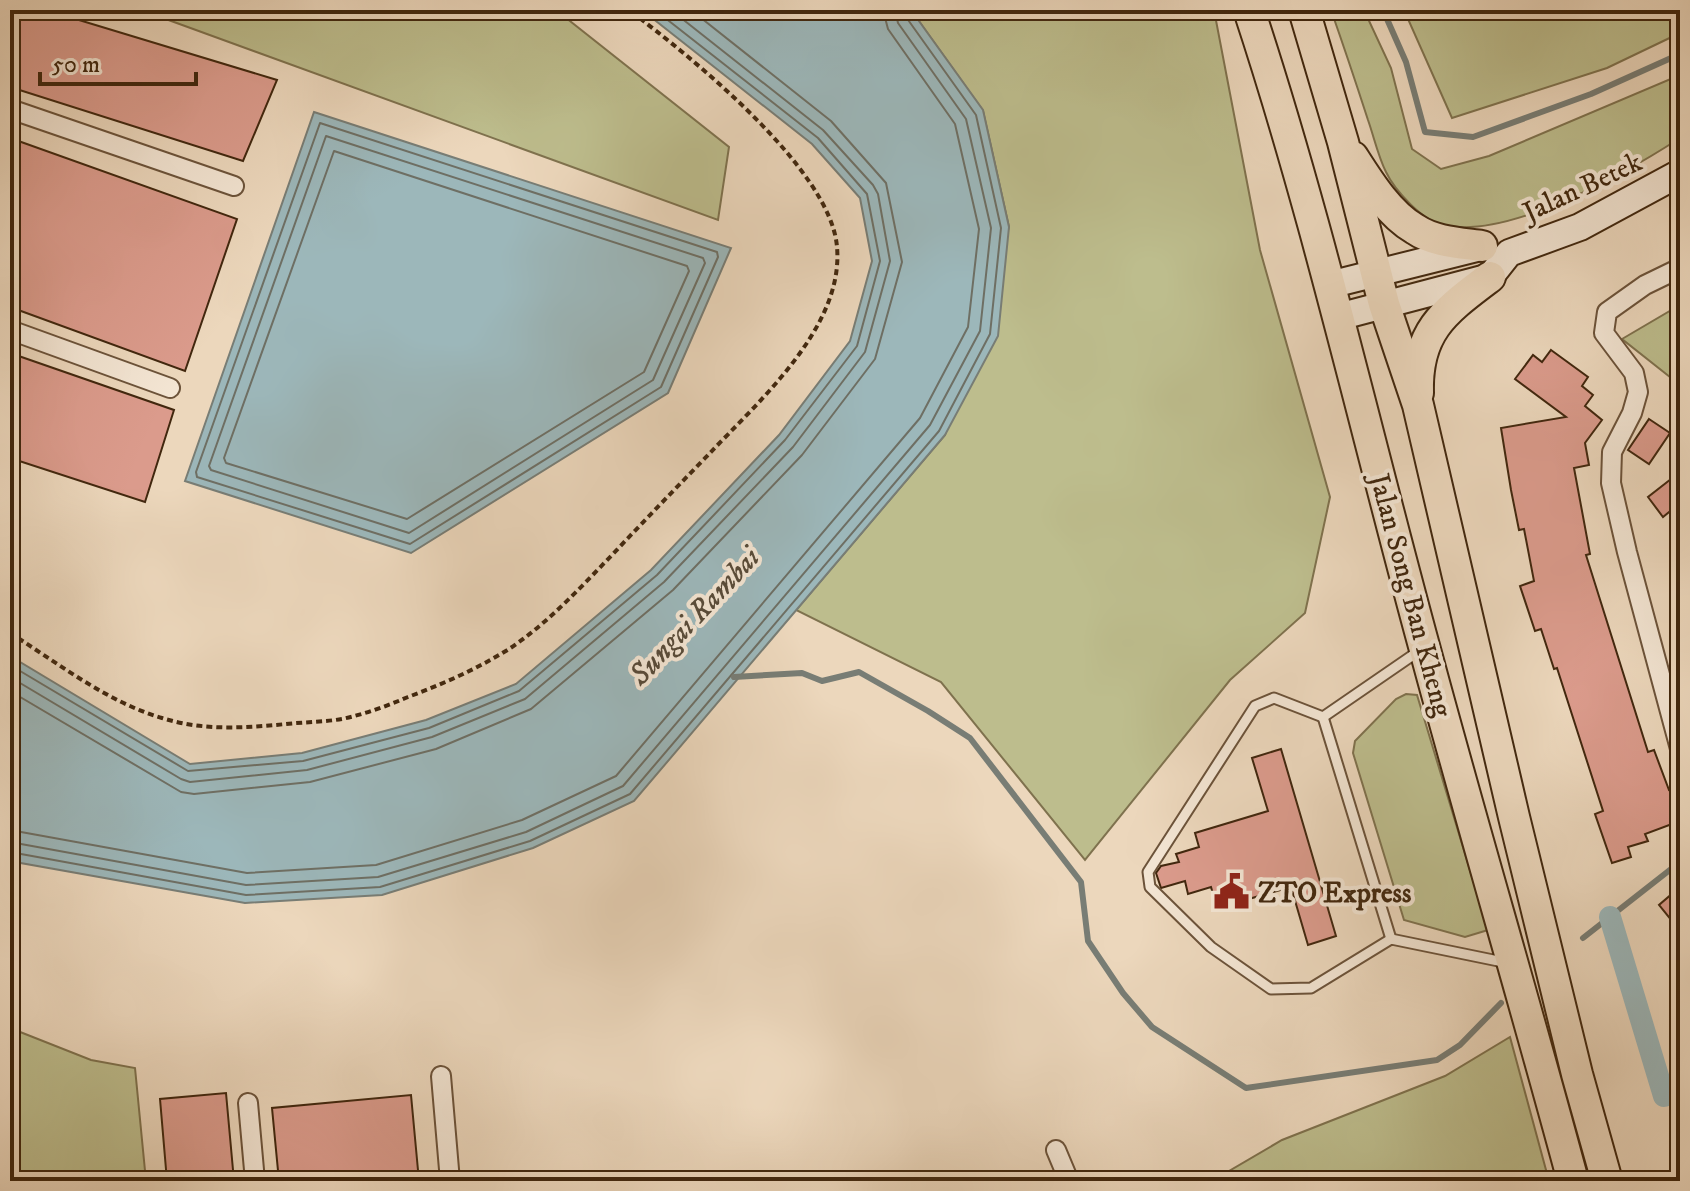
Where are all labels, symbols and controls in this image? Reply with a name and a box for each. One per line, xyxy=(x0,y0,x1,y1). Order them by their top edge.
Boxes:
scale bar xyxy=(40,36,196,86)
text: 50 m xyxy=(52,50,100,80)
street label: Jalan Betek xyxy=(1515,145,1648,231)
street label: Jalan Song Ban Kheng xyxy=(1360,467,1460,721)
water label: Sungai Rambai xyxy=(621,539,770,695)
public building icon: ZTO Express xyxy=(1213,873,1251,911)
place label: ZTO Express xyxy=(1258,876,1412,911)

